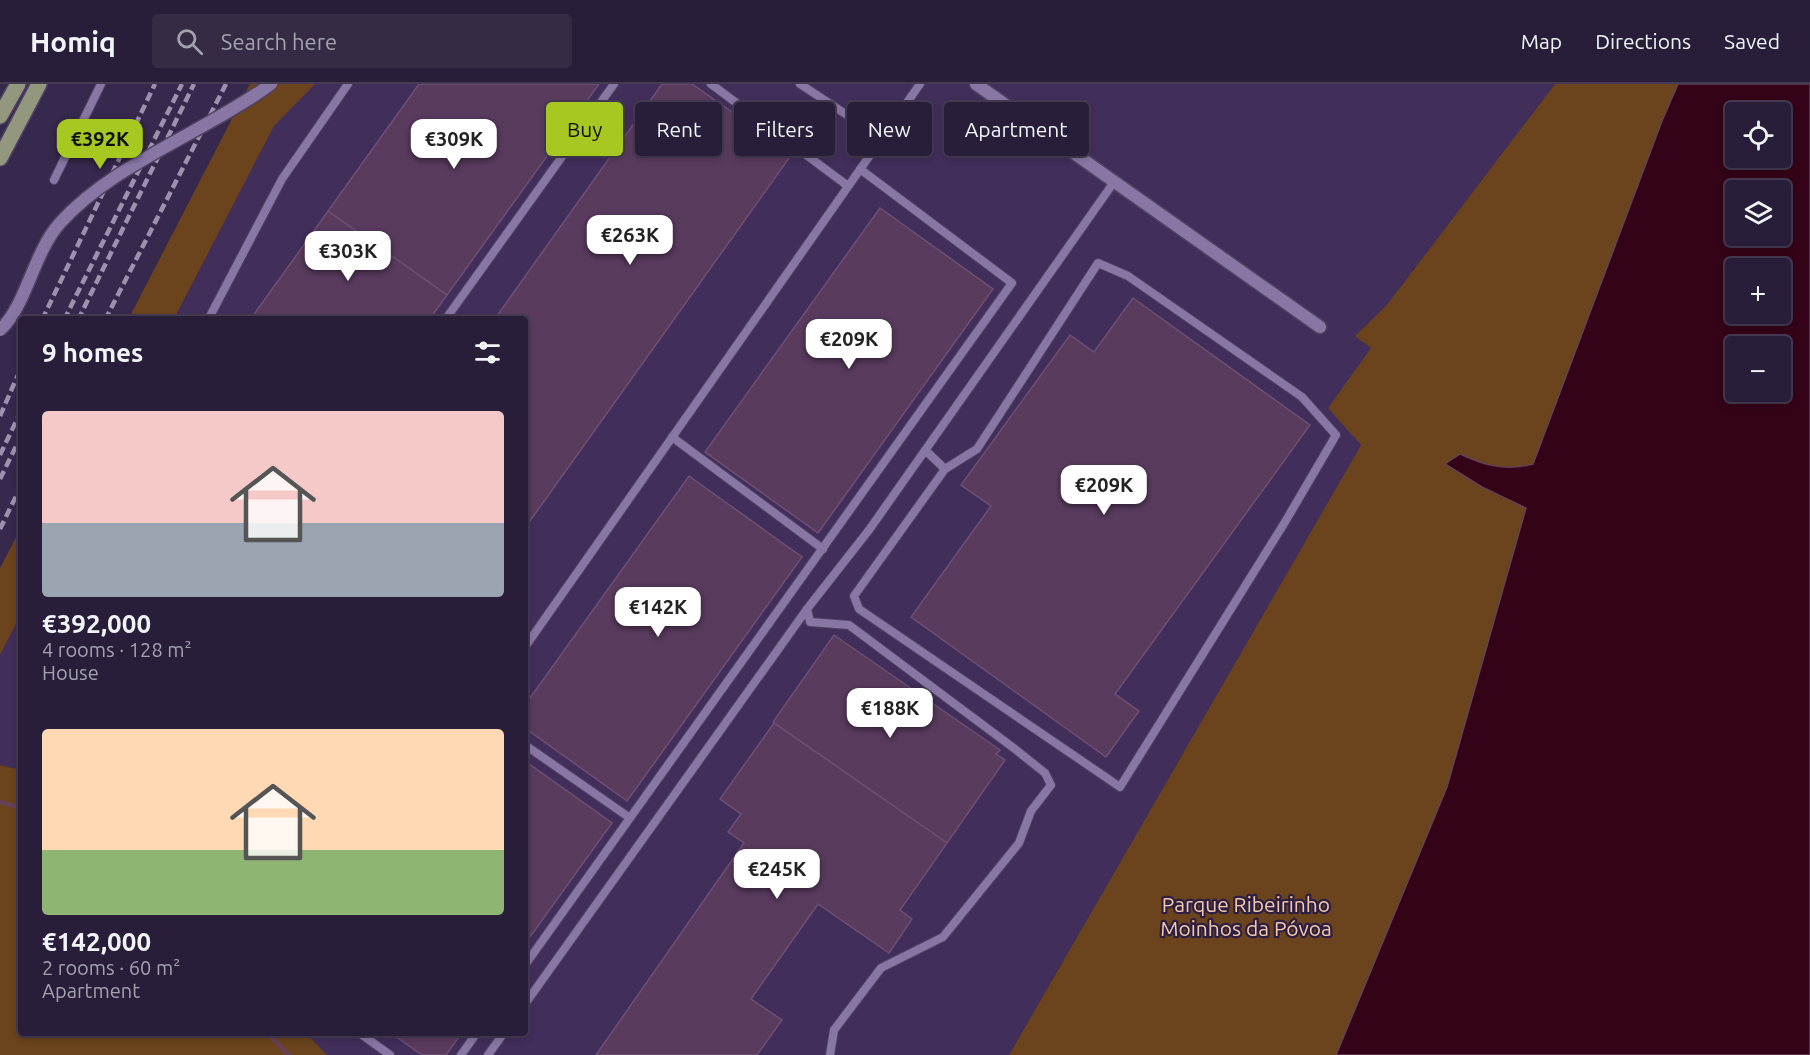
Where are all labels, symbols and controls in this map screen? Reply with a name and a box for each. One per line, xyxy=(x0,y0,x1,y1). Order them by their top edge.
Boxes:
search box xyxy=(152,14,572,68)
icon: search xyxy=(173,25,206,58)
text: Homiq xyxy=(30,26,116,57)
text: Search here xyxy=(221,29,337,54)
text: Map xyxy=(1521,29,1562,53)
text: Directions xyxy=(1595,29,1691,53)
text: Saved xyxy=(1724,29,1780,53)
chip: Buy xyxy=(546,102,623,156)
chip: Rent xyxy=(635,102,722,156)
chip: Filters xyxy=(734,102,835,156)
chip: New xyxy=(847,102,932,156)
chip: Apartment xyxy=(944,102,1089,156)
map controls xyxy=(1725,102,1791,402)
button: locate xyxy=(1725,102,1791,168)
pin: €392K xyxy=(58,119,142,170)
pin: €309K xyxy=(412,119,496,170)
text: €392K xyxy=(71,127,129,150)
text: €309K xyxy=(425,127,483,150)
button: layers xyxy=(1725,180,1791,246)
pin: €263K xyxy=(588,215,672,266)
text: €263K xyxy=(601,223,659,246)
pin: €303K xyxy=(306,231,390,282)
text: €303K xyxy=(319,239,377,262)
button: + xyxy=(1725,258,1791,324)
pin: €209K xyxy=(807,319,891,370)
text: €209K xyxy=(820,327,878,350)
icon: filters xyxy=(471,336,504,369)
button: − xyxy=(1725,336,1791,402)
text: 9 homes xyxy=(42,338,143,367)
icon: home xyxy=(219,450,327,558)
pin: €209K xyxy=(1062,465,1146,516)
text: €209K xyxy=(1075,473,1133,496)
pin: €142K xyxy=(616,587,700,638)
text: €142K xyxy=(629,595,687,618)
text: €392,000 xyxy=(42,609,151,638)
text: 4 rooms · 128 m² xyxy=(42,638,192,661)
text: House xyxy=(42,661,99,684)
pin: €188K xyxy=(848,688,932,739)
text: €188K xyxy=(861,696,919,719)
icon: home xyxy=(219,768,327,876)
pin: €245K xyxy=(735,849,819,900)
text: €245K xyxy=(748,857,806,880)
park label: Parque Ribeirinho Moinhos da Póvoa xyxy=(1160,892,1332,940)
text: €142,000 xyxy=(42,927,151,956)
text: 2 rooms · 60 m² xyxy=(42,956,180,979)
text: Apartment xyxy=(42,979,140,1002)

